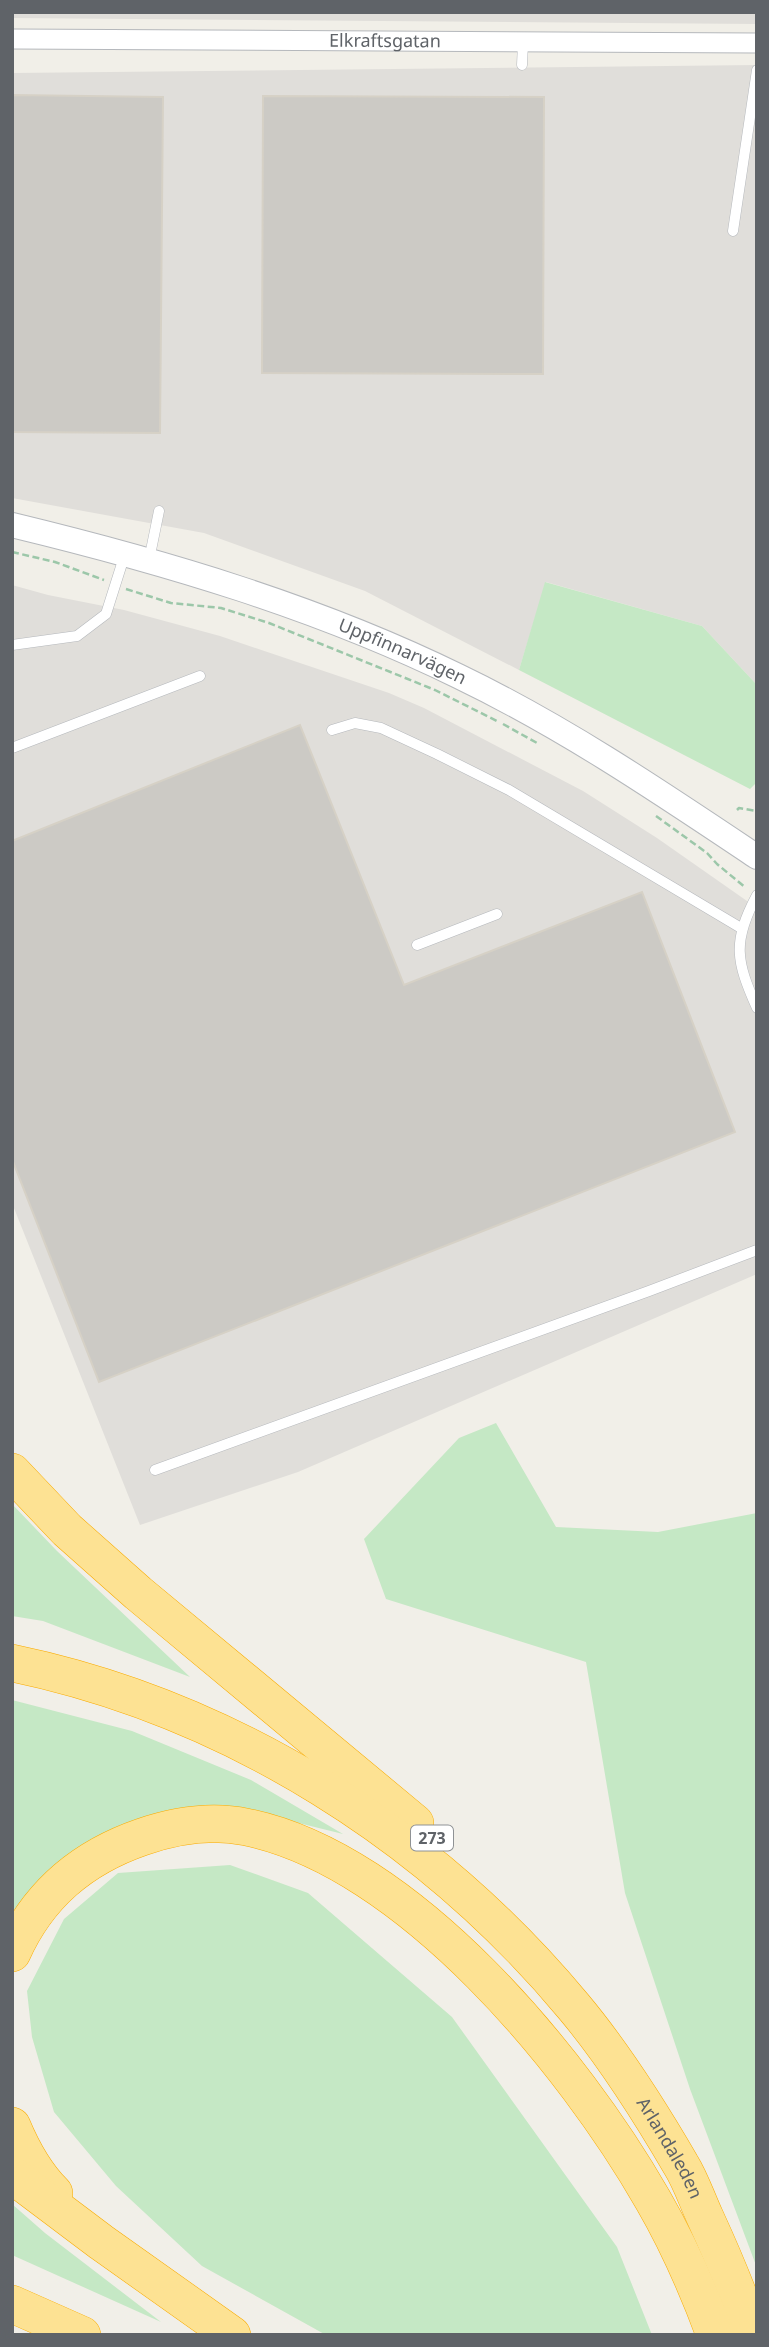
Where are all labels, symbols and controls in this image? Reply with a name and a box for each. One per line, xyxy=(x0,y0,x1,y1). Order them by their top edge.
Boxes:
street label: Elkraftsgatan xyxy=(329,28,441,52)
street label: Uppfinnarvägen xyxy=(335,612,471,689)
road number: 273 xyxy=(411,1826,453,1850)
street label: Arlandaleden xyxy=(632,2092,709,2202)

